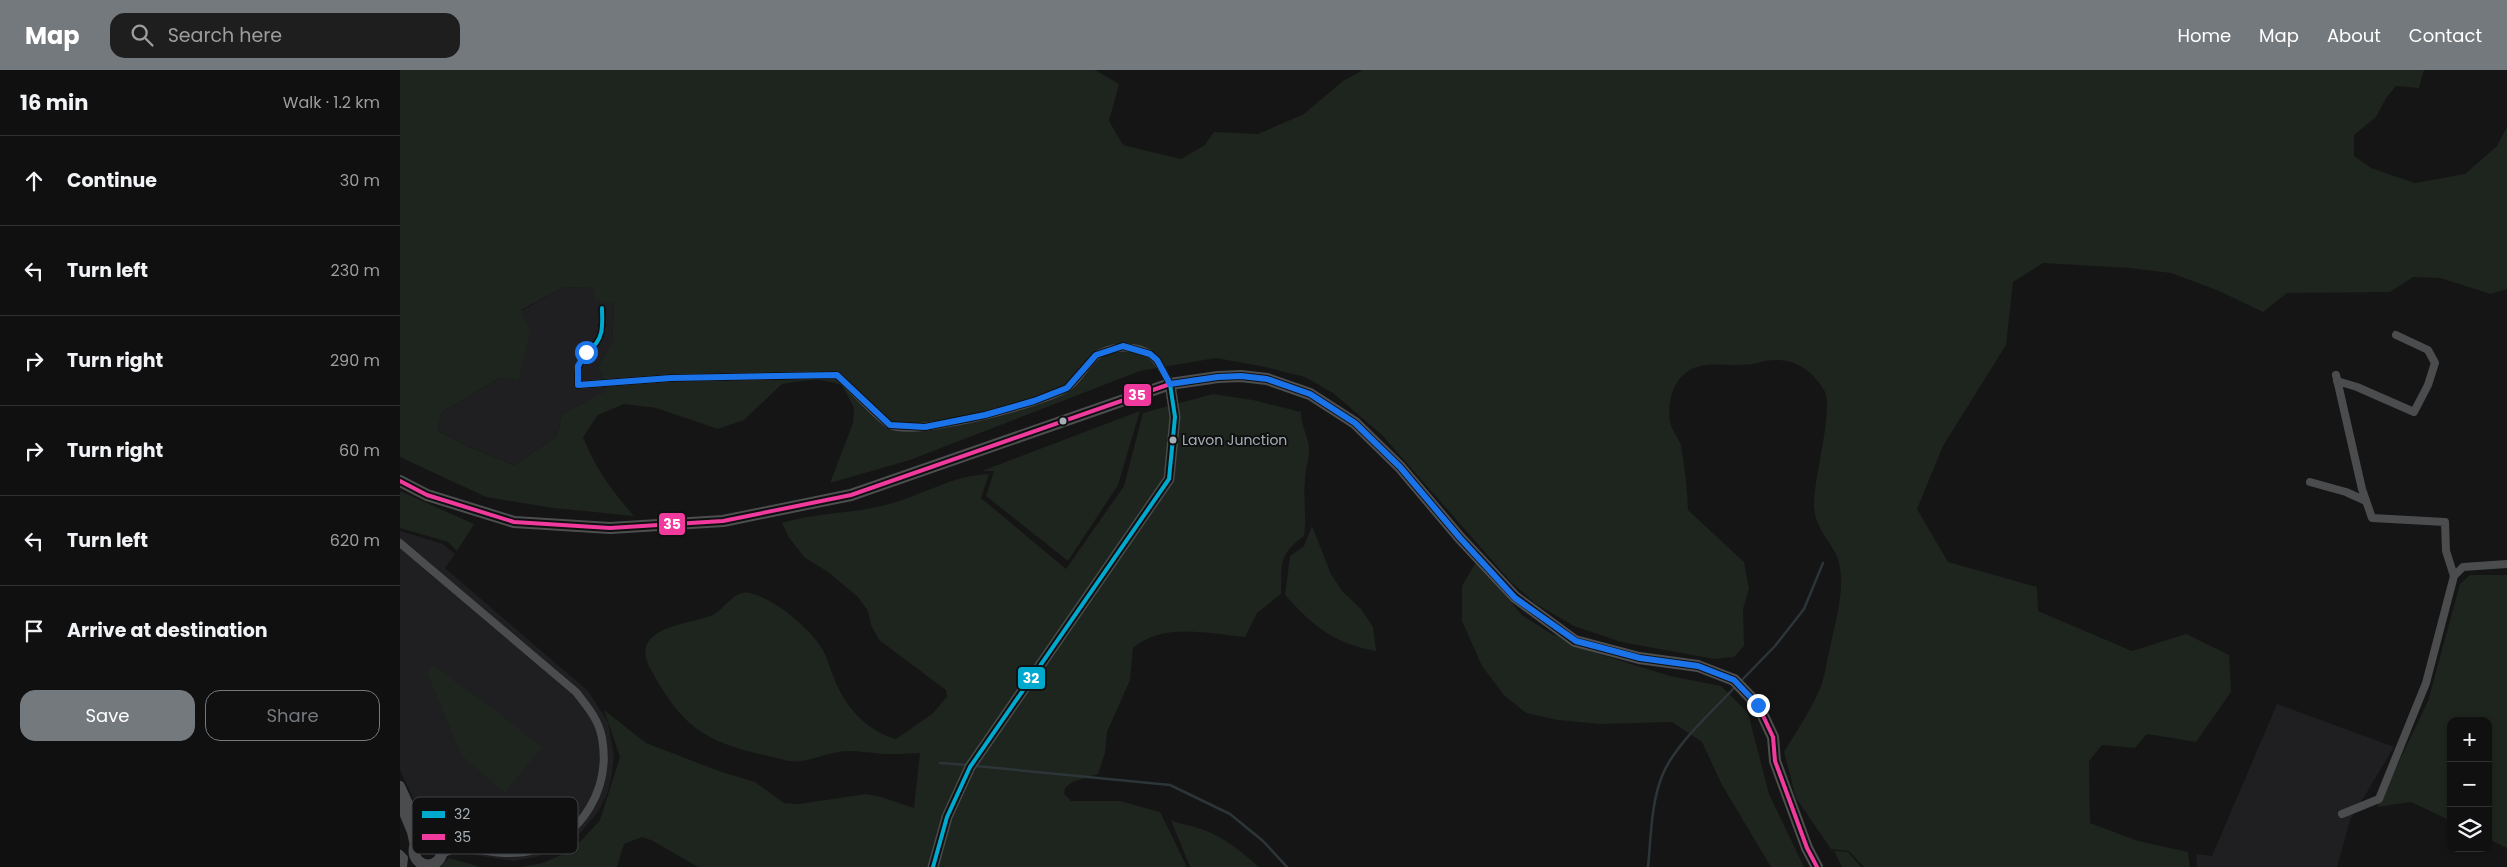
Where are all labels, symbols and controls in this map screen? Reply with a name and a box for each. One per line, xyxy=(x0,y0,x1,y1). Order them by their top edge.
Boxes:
search box xyxy=(110,13,460,58)
text: Map xyxy=(25,19,80,52)
icon: search xyxy=(128,21,156,49)
text: Search here xyxy=(168,22,282,49)
text: Home xyxy=(2177,23,2231,48)
text: Map xyxy=(2259,23,2299,48)
text: About xyxy=(2327,23,2381,48)
text: Contact xyxy=(2409,23,2482,48)
text: 16 min xyxy=(20,88,88,117)
text: Walk · 1.2 km xyxy=(283,91,380,114)
icon: ahead xyxy=(20,167,48,195)
text: Continue xyxy=(67,167,157,194)
text: 30 m xyxy=(340,169,380,192)
icon: left xyxy=(20,257,48,285)
text: Turn left xyxy=(67,257,148,284)
text: 230 m xyxy=(331,259,380,282)
route start xyxy=(575,341,598,364)
icon: right xyxy=(20,347,48,375)
text: Turn right xyxy=(67,347,163,374)
text: 290 m xyxy=(330,349,380,372)
line badge: 35 xyxy=(1123,383,1152,407)
text: 35 xyxy=(1128,385,1146,405)
unlabelled marker xyxy=(1058,416,1068,426)
place label: Lavon Junction xyxy=(1182,430,1287,450)
marker: Lavon Junction xyxy=(1168,435,1178,445)
icon: right xyxy=(20,437,48,465)
text: Turn right xyxy=(67,437,163,464)
text: 60 m xyxy=(339,439,380,462)
line badge: 35 xyxy=(658,512,686,536)
text: 35 xyxy=(663,514,681,534)
icon: left xyxy=(20,527,48,555)
text: Turn left xyxy=(67,527,148,554)
text: 620 m xyxy=(330,529,380,552)
icon: arrive xyxy=(20,617,48,645)
text: Arrive at destination xyxy=(67,617,268,644)
line badge: 32 xyxy=(1017,666,1046,690)
text: 32 xyxy=(1023,668,1039,688)
button: Save xyxy=(20,690,195,741)
button: Share xyxy=(205,690,380,741)
route end xyxy=(1747,694,1770,717)
map controls xyxy=(2447,717,2492,852)
button: + xyxy=(2447,717,2492,762)
button: − xyxy=(2447,762,2492,807)
legend xyxy=(412,797,578,854)
text: 32 xyxy=(454,804,470,824)
button: layers xyxy=(2447,807,2492,852)
text: 35 xyxy=(454,827,471,847)

